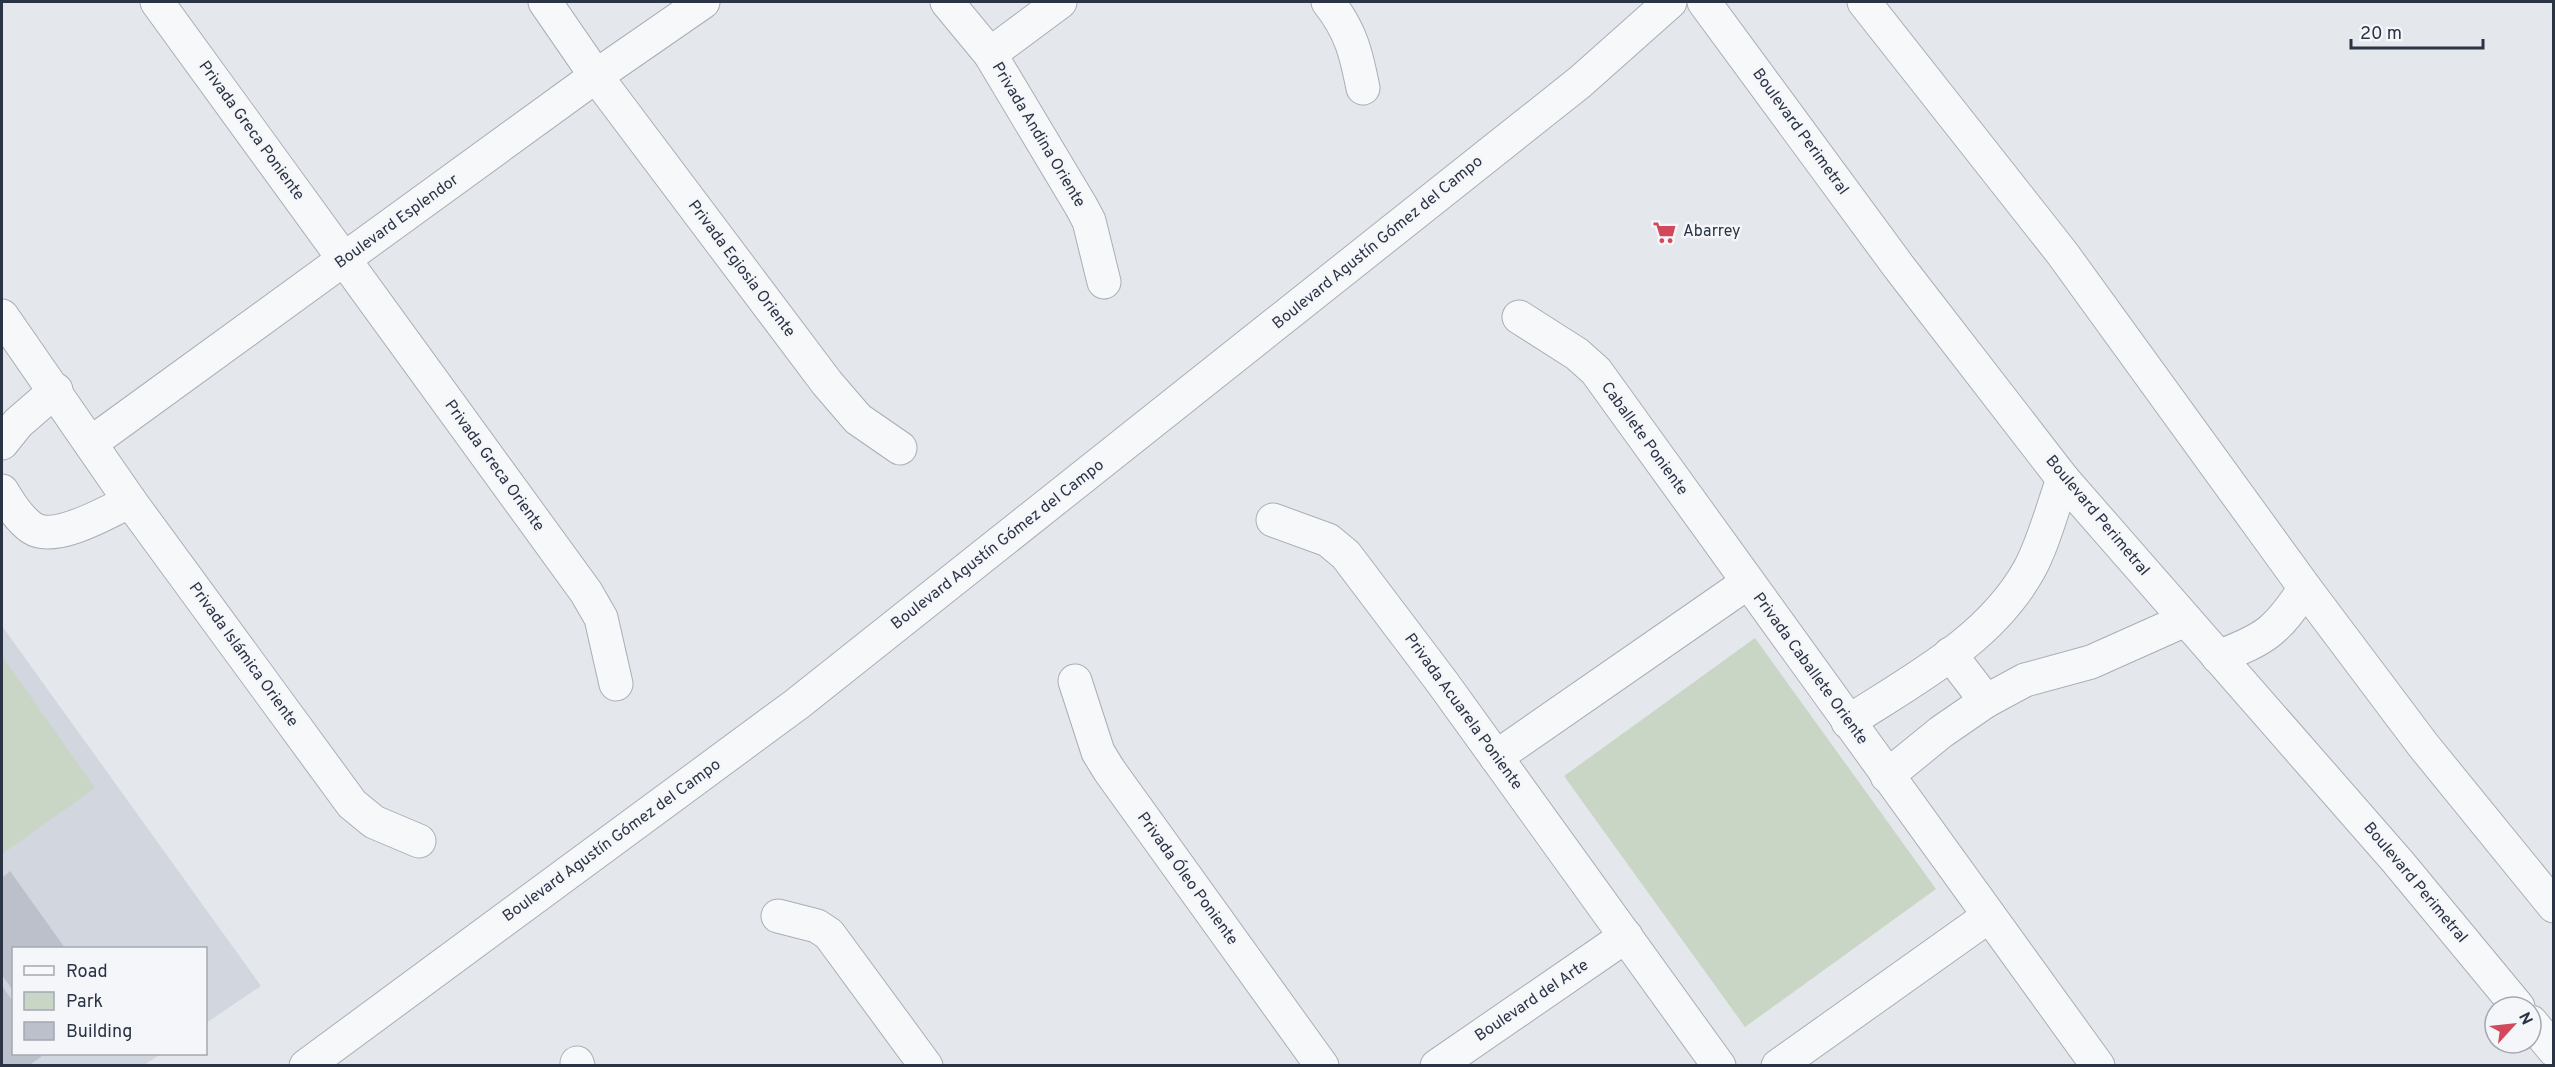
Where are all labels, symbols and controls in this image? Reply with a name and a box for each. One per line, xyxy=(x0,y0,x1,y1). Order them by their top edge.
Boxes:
scale bar xyxy=(2351,12,2483,50)
text: 20 m xyxy=(2360,23,2402,46)
street label: Privada Greca Poniente xyxy=(194,57,308,205)
street label: Privada Andina Oriente xyxy=(987,59,1089,211)
street label: Boulevard Perimetral xyxy=(1747,65,1853,199)
street label: Boulevard Agustín Gómez del Campo xyxy=(1269,152,1487,334)
street label: Boulevard Esplendor xyxy=(331,170,463,274)
street label: Privada Egiosia Oriente xyxy=(683,196,799,342)
supermarket icon: Abarrey xyxy=(1652,219,1678,245)
place label: Abarrey xyxy=(1683,222,1740,242)
street label: Caballete Poniente xyxy=(1596,378,1692,500)
street label: Privada Greca Oriente xyxy=(440,396,548,536)
street label: Boulevard Perimetral xyxy=(2041,452,2153,580)
street label: Boulevard Agustín Gómez del Campo xyxy=(887,456,1109,634)
street label: Privada Islámica Oriente xyxy=(184,579,302,731)
street label: Privada Caballete Oriente xyxy=(1748,589,1872,749)
street label: Privada Acuarela Poniente xyxy=(1400,630,1526,794)
street label: Boulevard Agustín Gómez del Campo xyxy=(499,755,725,927)
street label: Privada Óleo Poniente xyxy=(1132,807,1244,949)
street label: Boulevard Perimetral xyxy=(2359,819,2471,947)
legend xyxy=(12,947,207,1055)
street label: Boulevard del Arte xyxy=(1471,956,1593,1046)
text: Road xyxy=(66,961,108,984)
text: Park xyxy=(66,991,103,1014)
north arrow xyxy=(2483,995,2543,1055)
text: N xyxy=(2513,1009,2536,1029)
text: Building xyxy=(66,1021,132,1044)

